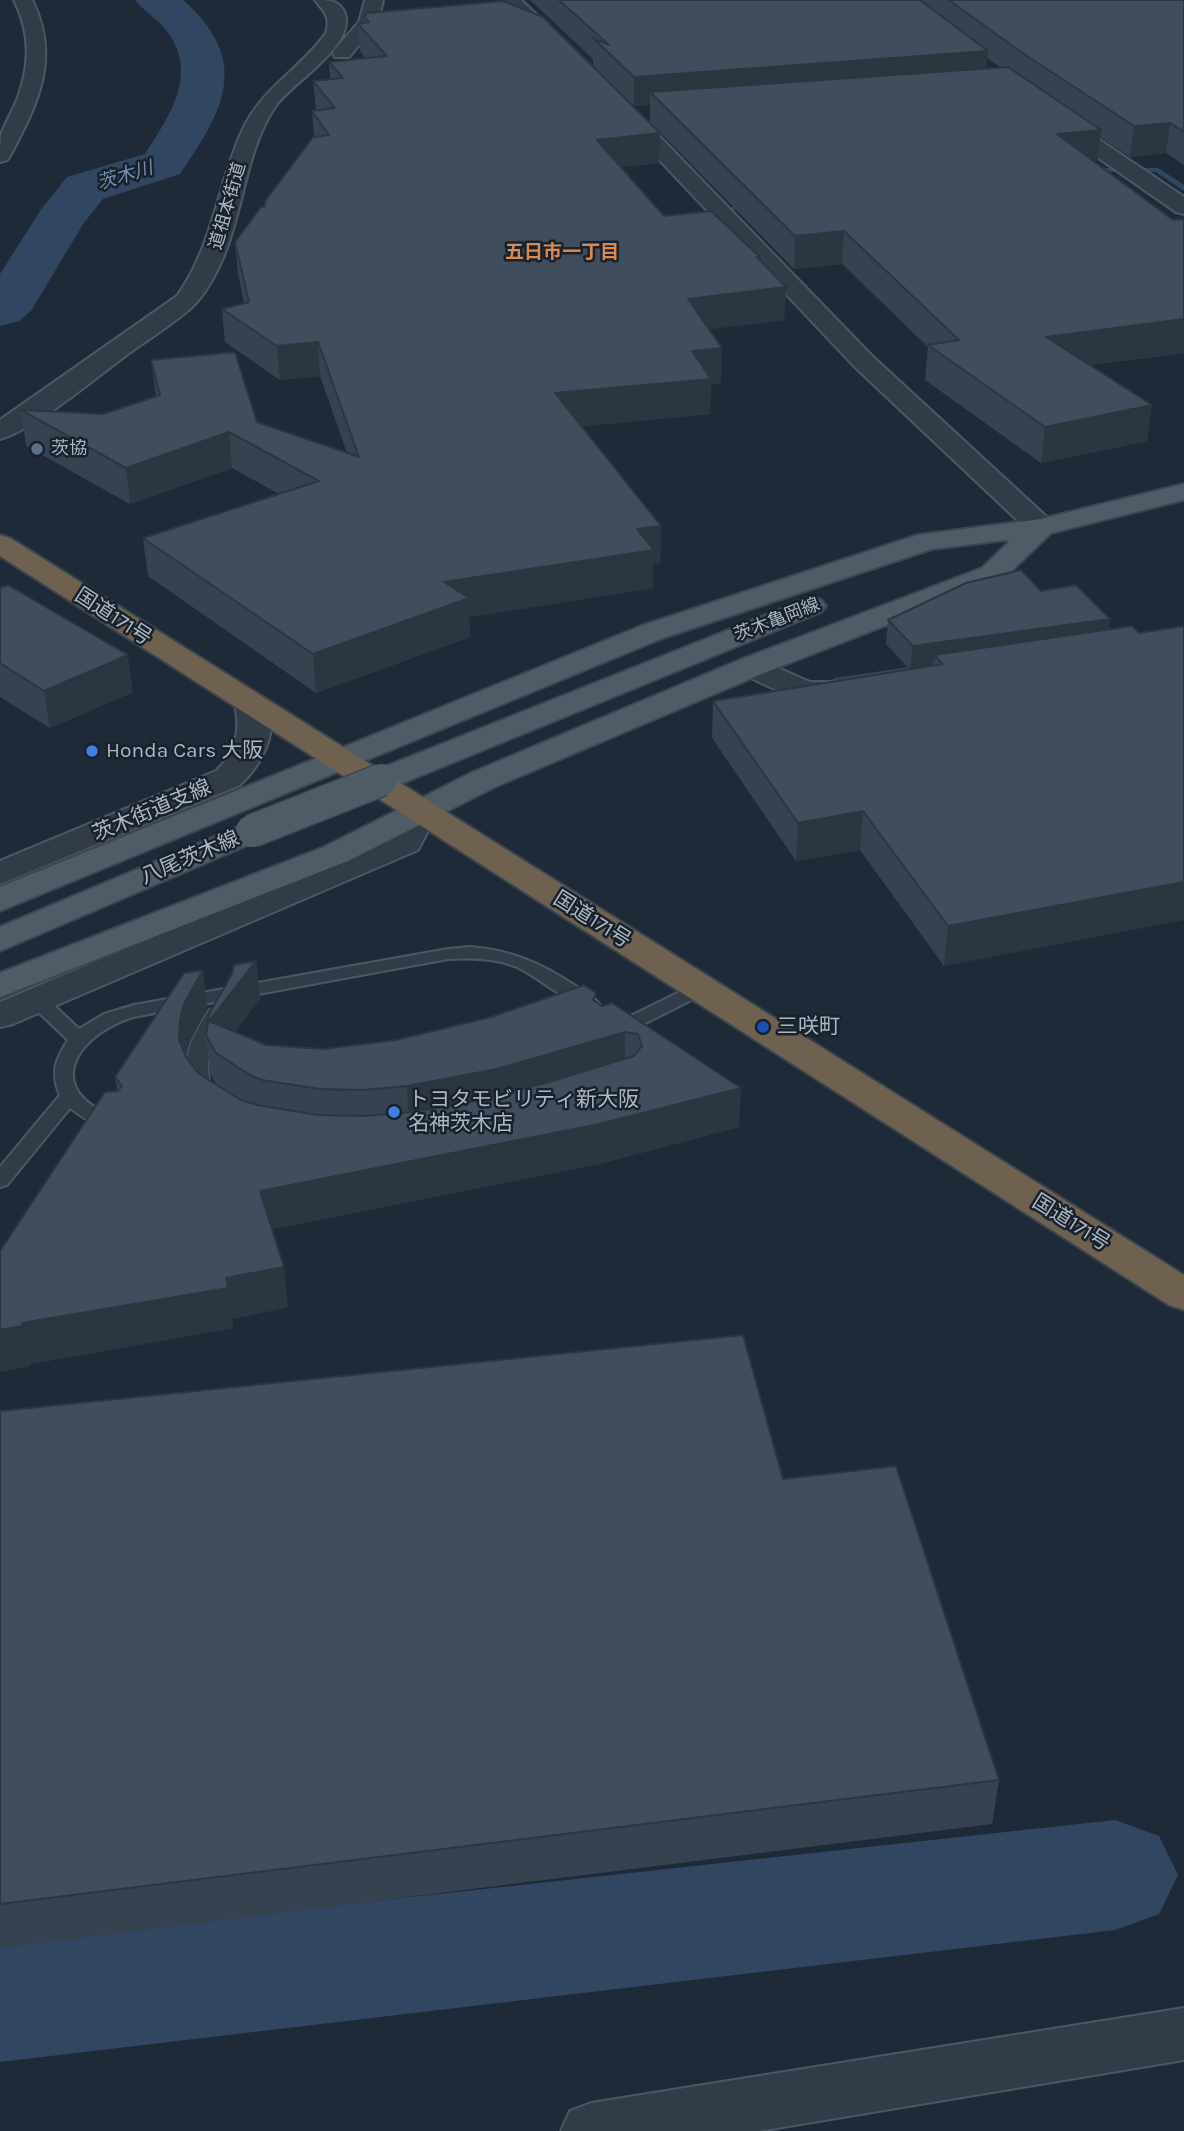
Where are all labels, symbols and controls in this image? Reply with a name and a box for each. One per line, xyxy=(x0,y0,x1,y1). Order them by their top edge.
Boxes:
water label: 茨木川 xyxy=(94,157,156,195)
street label: 道祖本街道 xyxy=(205,160,251,252)
district label: 五日市一丁目 xyxy=(505,242,619,264)
place label: 茨協 xyxy=(51,438,87,460)
marker: 茨協 xyxy=(29,441,45,457)
street label: 国道171号 xyxy=(70,583,156,651)
street label: 茨木亀岡線 xyxy=(731,594,823,646)
place label: Honda Cars 大阪 xyxy=(106,738,263,764)
marker: Honda Cars 大阪 xyxy=(84,743,100,759)
street label: 茨木街道支線 xyxy=(89,775,215,847)
street label: 八尾茨木線 xyxy=(137,826,243,890)
street label: 国道171号 xyxy=(549,886,635,954)
place label: 三咲町 xyxy=(777,1014,840,1040)
marker: 三咲町 xyxy=(755,1019,771,1035)
place label: トヨタモビリティ新大阪 名神茨木店 xyxy=(408,1087,639,1137)
marker: トヨタモビリティ新大阪 名神茨木店 xyxy=(386,1104,402,1120)
street label: 国道171号 xyxy=(1028,1189,1114,1257)

